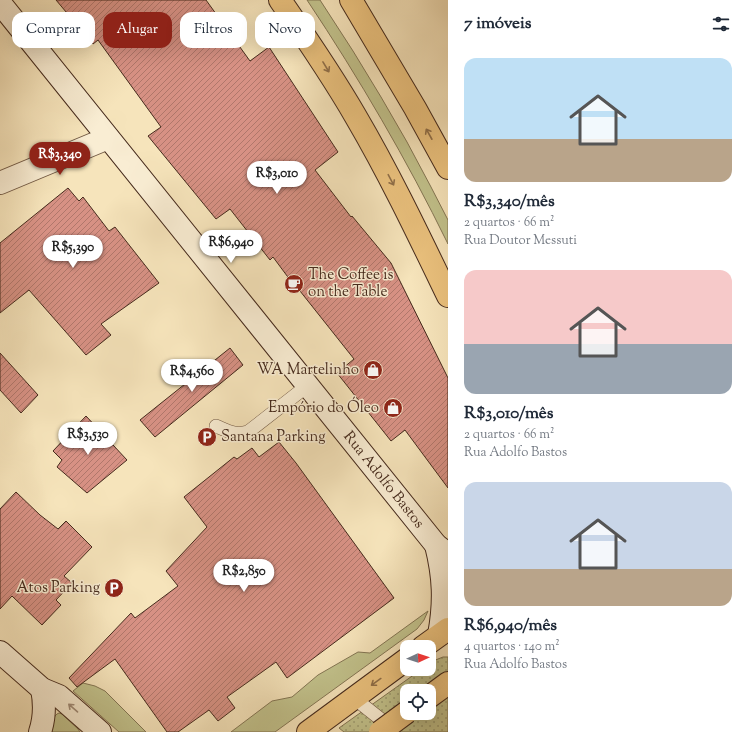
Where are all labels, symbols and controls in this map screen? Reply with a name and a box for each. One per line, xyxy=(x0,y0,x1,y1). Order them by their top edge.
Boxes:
chip: Comprar xyxy=(12,12,95,48)
chip: Alugar xyxy=(103,12,172,48)
chip: Filtros xyxy=(180,12,247,48)
chip: Novo xyxy=(255,12,315,48)
text: 7 imóveis xyxy=(464,12,532,36)
icon: filters xyxy=(710,13,732,35)
one-way arrow xyxy=(322,61,330,73)
icon: home xyxy=(562,84,634,156)
one-way arrow xyxy=(425,128,433,140)
pin: R$3,340 xyxy=(23,142,97,176)
text: R$3,340 xyxy=(38,146,82,164)
pin: R$3,010 xyxy=(240,161,314,195)
text: R$3,010 xyxy=(256,165,298,183)
one-way arrow xyxy=(387,174,395,186)
text: R$3,340/mês xyxy=(464,190,555,214)
text: 2 quartos · 66 m² xyxy=(464,214,554,232)
pin: R$6,940 xyxy=(194,230,268,264)
text: Rua Doutor Messuti xyxy=(464,232,577,250)
text: R$6,940 xyxy=(208,234,254,252)
pin: R$5,390 xyxy=(36,235,110,269)
text: R$5,390 xyxy=(52,239,94,257)
place label: The Coffee is on the Table xyxy=(308,265,394,303)
cafe icon: The Coffee is on the Table xyxy=(283,273,305,295)
icon: home xyxy=(562,296,634,368)
pin: R$4,560 xyxy=(155,359,229,393)
shop icon: WA Martelinho xyxy=(362,359,384,381)
place label: WA Martelinho xyxy=(257,360,359,381)
text: R$4,560 xyxy=(170,363,214,381)
place label: Empório do Óleo xyxy=(268,396,379,419)
shop icon: Empório do Óleo xyxy=(382,397,404,419)
text: R$3,010/mês xyxy=(464,402,553,426)
pin: R$3,530 xyxy=(51,422,125,456)
text: R$3,530 xyxy=(67,426,109,444)
parking icon: Santana Parking xyxy=(196,426,218,448)
text: 2 quartos · 66 m² xyxy=(464,426,554,444)
place label: Santana Parking xyxy=(221,427,326,448)
street label: Rua Adolfo Bastos xyxy=(338,427,429,533)
text: Rua Adolfo Bastos xyxy=(464,444,567,462)
icon: home xyxy=(562,508,634,580)
pin: R$2,850 xyxy=(207,559,281,593)
text: R$2,850 xyxy=(222,563,266,581)
parking icon: Atos Parking xyxy=(103,577,125,599)
place label: Atos Parking xyxy=(17,578,100,599)
text: R$6,940/mês xyxy=(464,614,557,638)
text: 4 quartos · 140 m² xyxy=(464,638,560,656)
north arrow xyxy=(400,640,436,676)
map controls xyxy=(400,640,436,720)
text: Rua Adolfo Bastos xyxy=(464,656,567,674)
one-way arrow xyxy=(370,678,381,686)
button: locate xyxy=(400,684,436,720)
one-way arrow xyxy=(67,704,78,713)

